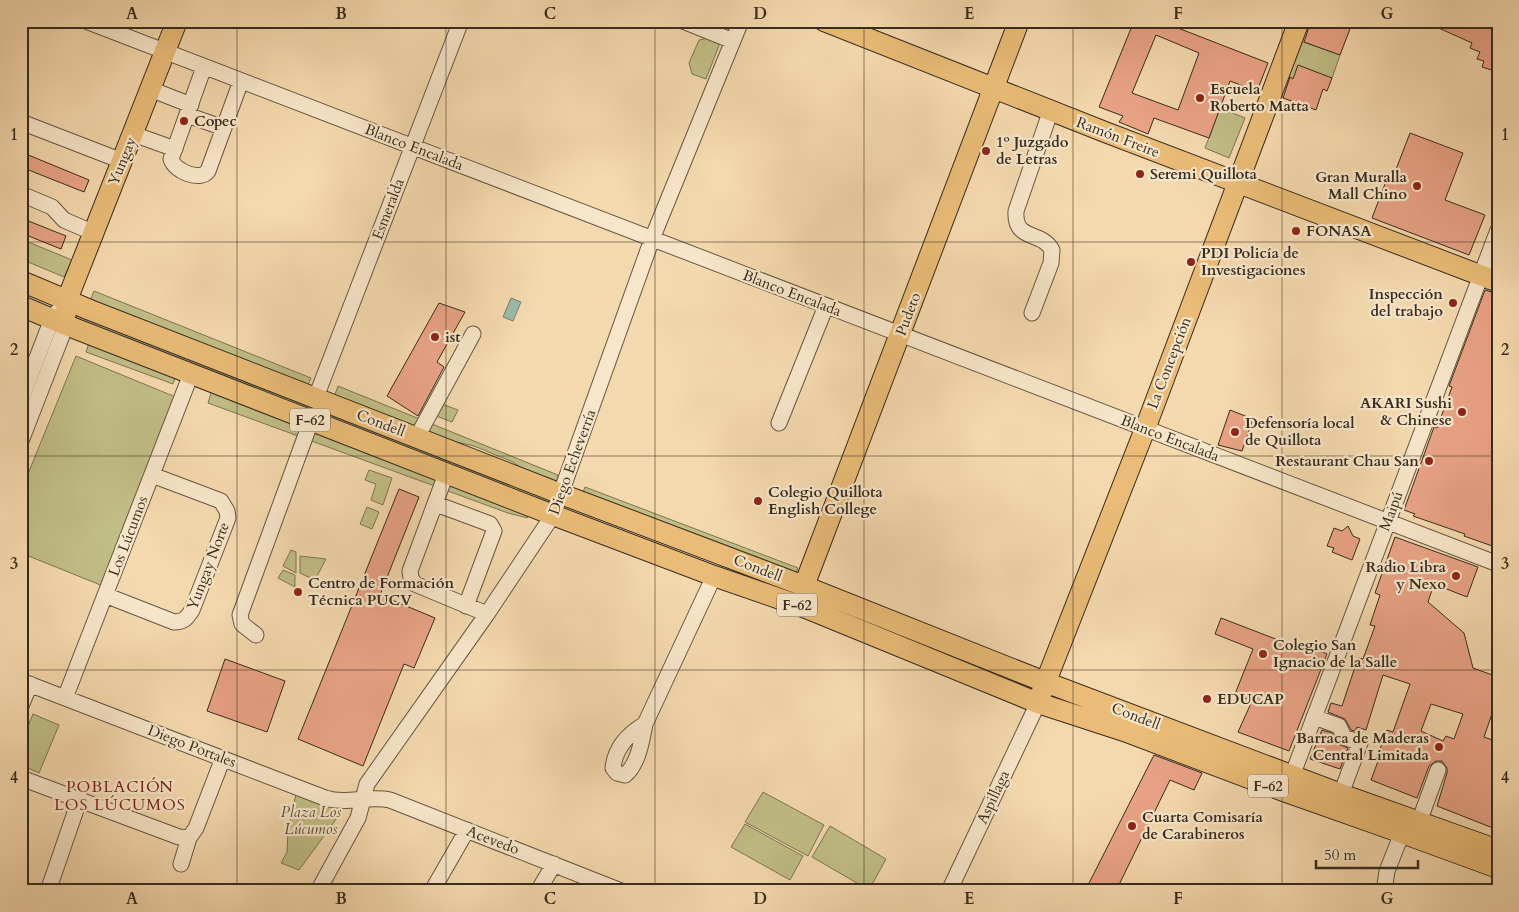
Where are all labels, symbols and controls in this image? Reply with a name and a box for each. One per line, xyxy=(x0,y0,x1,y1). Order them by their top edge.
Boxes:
text: A xyxy=(126,3,138,25)
text: B xyxy=(335,3,347,25)
text: C xyxy=(544,3,556,25)
text: D xyxy=(753,3,767,25)
text: E xyxy=(964,3,974,25)
text: F xyxy=(1173,3,1183,25)
text: G xyxy=(1380,3,1394,25)
place label: Escuela Roberto Matta xyxy=(1210,79,1309,116)
marker: Escuela Roberto Matta xyxy=(1194,92,1206,104)
place label: Copec xyxy=(194,111,237,131)
street label: Ramón Freire xyxy=(1074,112,1163,162)
marker: Copec xyxy=(178,115,190,127)
street label: Blanco Encalada xyxy=(362,119,467,175)
text: 1 xyxy=(10,124,18,146)
text: 1 xyxy=(1501,124,1509,146)
place label: 1º Juzgado de Letras xyxy=(996,132,1069,169)
street label: Yungay xyxy=(103,134,141,188)
marker: 1º Juzgado de Letras xyxy=(980,145,992,157)
place label: Seremi Quillota xyxy=(1150,164,1257,184)
place label: Gran Muralla Mall Chino xyxy=(1315,167,1408,204)
marker: Seremi Quillota xyxy=(1134,168,1146,180)
street label: Esmeralda xyxy=(367,175,409,242)
marker: Gran Muralla Mall Chino xyxy=(1411,180,1423,192)
place label: FONASA xyxy=(1306,221,1372,241)
marker: FONASA xyxy=(1290,225,1302,237)
place label: PDI Policía de Investigaciones xyxy=(1201,243,1306,280)
marker: PDI Policía de Investigaciones xyxy=(1185,256,1197,268)
street label: Blanco Encalada xyxy=(740,265,845,321)
place label: Inspección del trabajo xyxy=(1369,284,1443,321)
street label: Pudeto xyxy=(891,290,925,338)
marker: Inspección del trabajo xyxy=(1447,297,1459,309)
street label: La Concepción xyxy=(1142,314,1196,412)
place label: ist xyxy=(445,327,461,347)
marker: ist xyxy=(429,331,441,343)
text: 2 xyxy=(10,339,18,361)
text: 2 xyxy=(1501,339,1509,361)
place label: AKARI Sushi & Chinese xyxy=(1360,393,1452,430)
street label: Condell xyxy=(354,405,408,441)
street label: Diego Echeverría xyxy=(544,406,601,518)
marker: AKARI Sushi & Chinese xyxy=(1456,406,1468,418)
road number: F-62 xyxy=(290,408,330,432)
street label: Blanco Encalada xyxy=(1118,410,1223,466)
place label: Defensoría local de Quillota xyxy=(1245,413,1355,450)
marker: Defensoría local de Quillota xyxy=(1229,426,1241,438)
place label: Restaurant Chau San xyxy=(1275,451,1419,471)
marker: Restaurant Chau San xyxy=(1423,455,1435,467)
place label: Colegio Quillota English College xyxy=(768,482,883,519)
street label: Maipú xyxy=(1374,488,1408,534)
street label: Los Lúcumos xyxy=(104,493,152,579)
marker: Colegio Quillota English College xyxy=(752,495,764,507)
street label: Yungay Norte xyxy=(182,519,234,613)
street label: Condell xyxy=(731,550,785,586)
text: 3 xyxy=(10,553,18,575)
text: 3 xyxy=(1501,553,1509,575)
place label: Radio Libra y Nexo xyxy=(1365,557,1447,594)
marker: Radio Libra y Nexo xyxy=(1450,570,1462,582)
place label: Centro de Formación Técnica PUCV xyxy=(308,573,454,610)
marker: Centro de Formación Técnica PUCV xyxy=(292,586,304,598)
road number: F-62 xyxy=(777,594,817,616)
place label: Colegio San Ignacio de la Salle xyxy=(1273,635,1397,672)
marker: Colegio San Ignacio de la Salle xyxy=(1257,648,1269,660)
place label: EDUCAP xyxy=(1217,689,1284,709)
marker: EDUCAP xyxy=(1201,693,1213,705)
street label: Condell xyxy=(1109,698,1163,734)
street label: Diego Portales xyxy=(145,720,239,772)
place label: Barraca de Maderas Central Limitada xyxy=(1296,728,1430,765)
marker: Barraca de Maderas Central Limitada xyxy=(1433,741,1445,753)
text: 4 xyxy=(10,767,18,789)
street label: Aspillaga xyxy=(972,767,1014,827)
text: 4 xyxy=(1501,767,1509,789)
road number: F-62 xyxy=(1248,774,1288,798)
district label: POBLACIÓN LOS LÚCUMOS xyxy=(54,776,186,816)
park label: Plaza Los Lúcumos xyxy=(281,802,341,839)
place label: Cuarta Comisaría de Carabineros xyxy=(1142,807,1263,844)
marker: Cuarta Comisaría de Carabineros xyxy=(1126,820,1138,832)
street label: Acevedo xyxy=(464,821,522,859)
scale bar xyxy=(1316,837,1419,869)
text: 50 m xyxy=(1324,845,1356,865)
text: A xyxy=(126,888,138,910)
text: B xyxy=(335,888,347,910)
text: C xyxy=(544,888,556,910)
text: D xyxy=(753,888,767,910)
text: E xyxy=(964,888,974,910)
text: F xyxy=(1173,888,1183,910)
text: G xyxy=(1380,888,1394,910)

